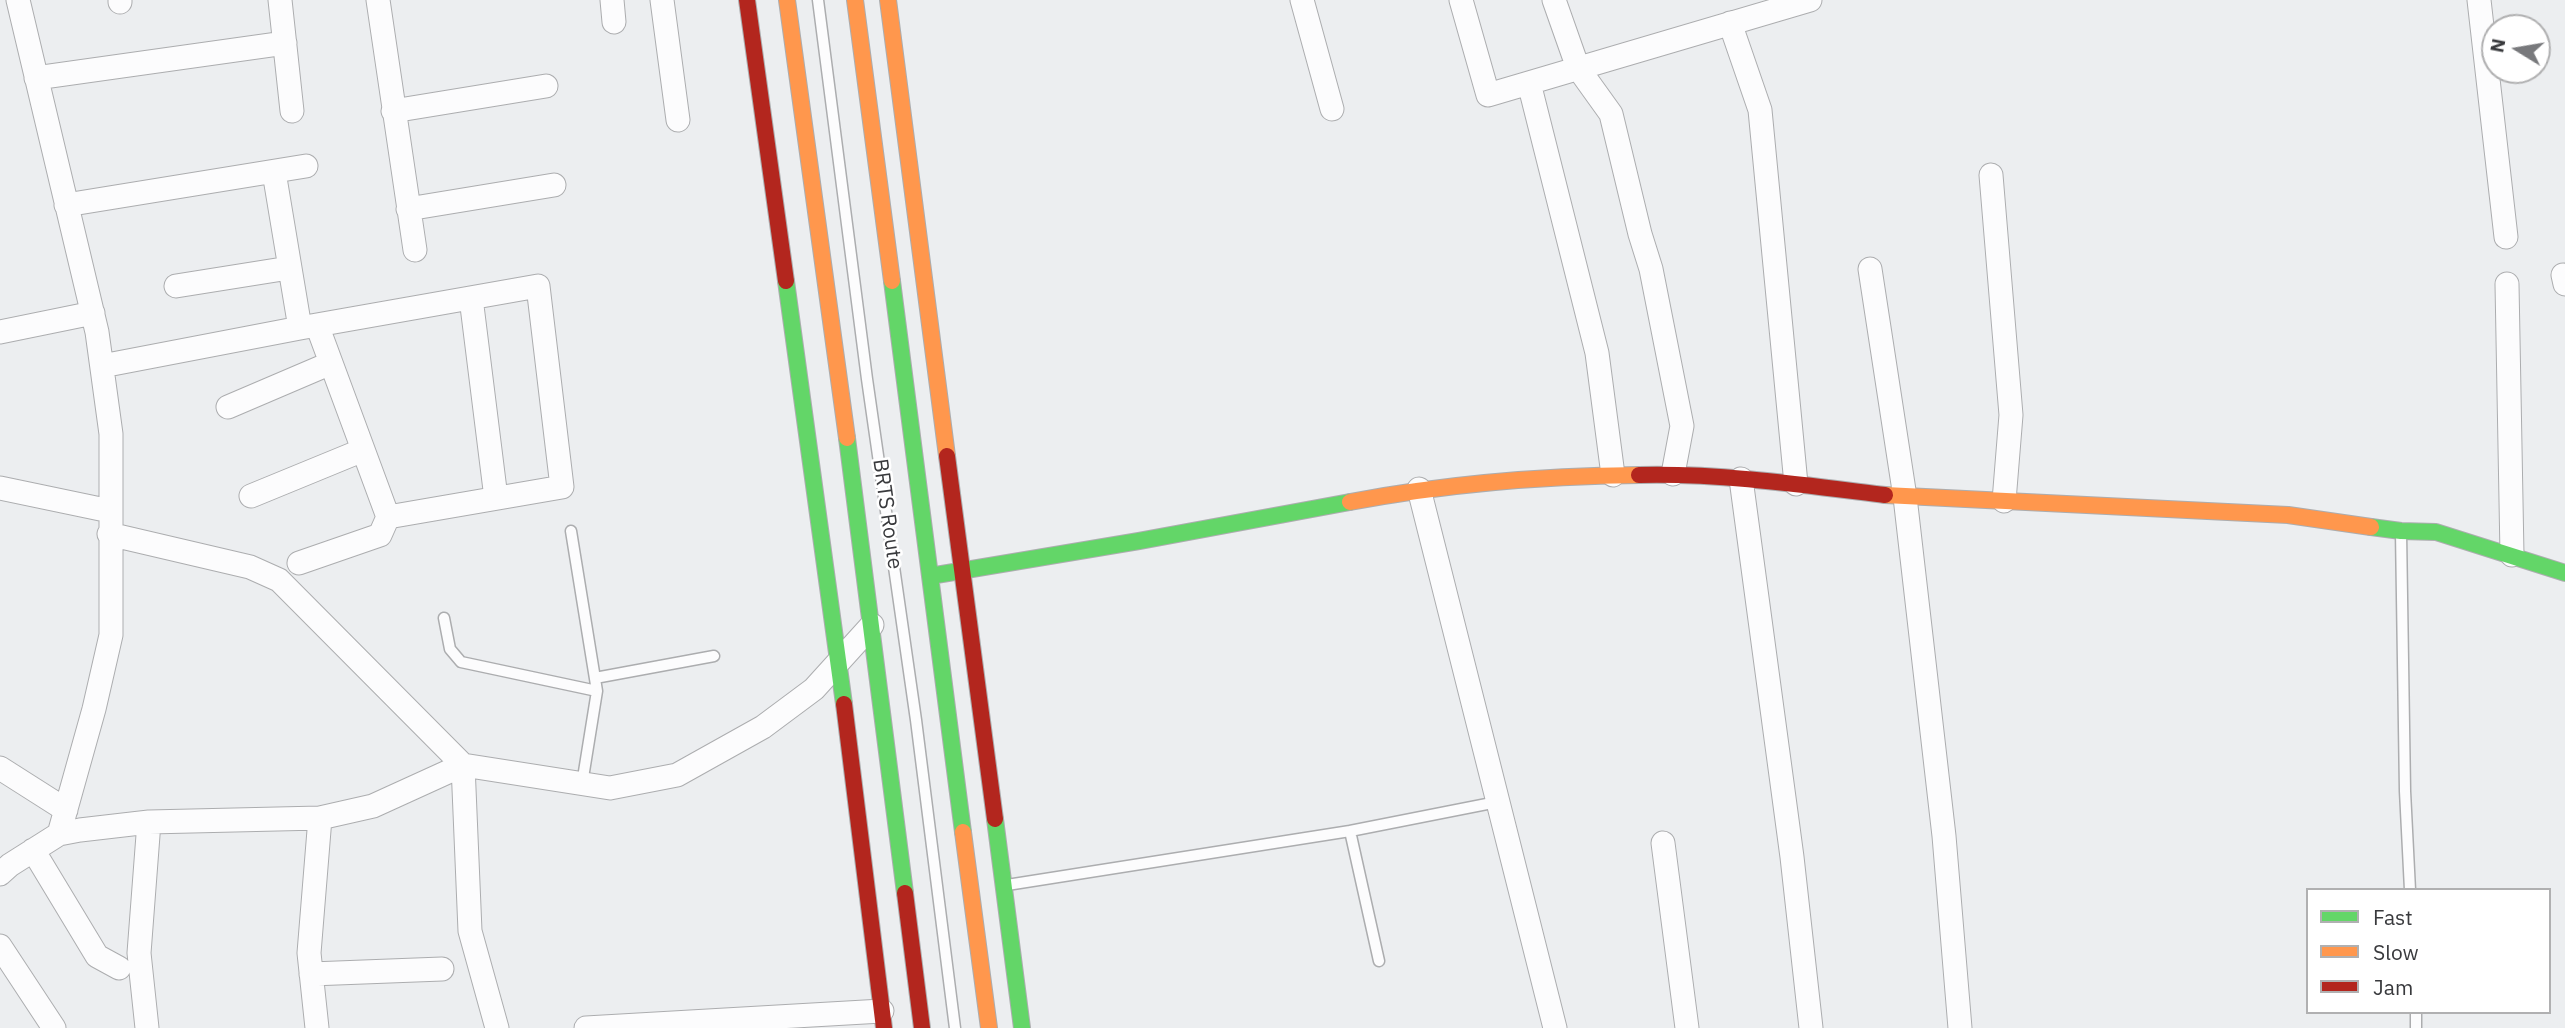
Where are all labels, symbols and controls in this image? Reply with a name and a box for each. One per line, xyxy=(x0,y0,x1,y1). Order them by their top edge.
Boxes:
north arrow xyxy=(2481,14,2551,84)
text: N xyxy=(2484,36,2510,54)
street label: BRTS Route xyxy=(867,457,907,571)
legend xyxy=(2306,888,2551,1014)
text: Fast xyxy=(2373,903,2413,931)
text: Slow xyxy=(2373,938,2419,966)
text: Jam xyxy=(2373,973,2413,1001)

